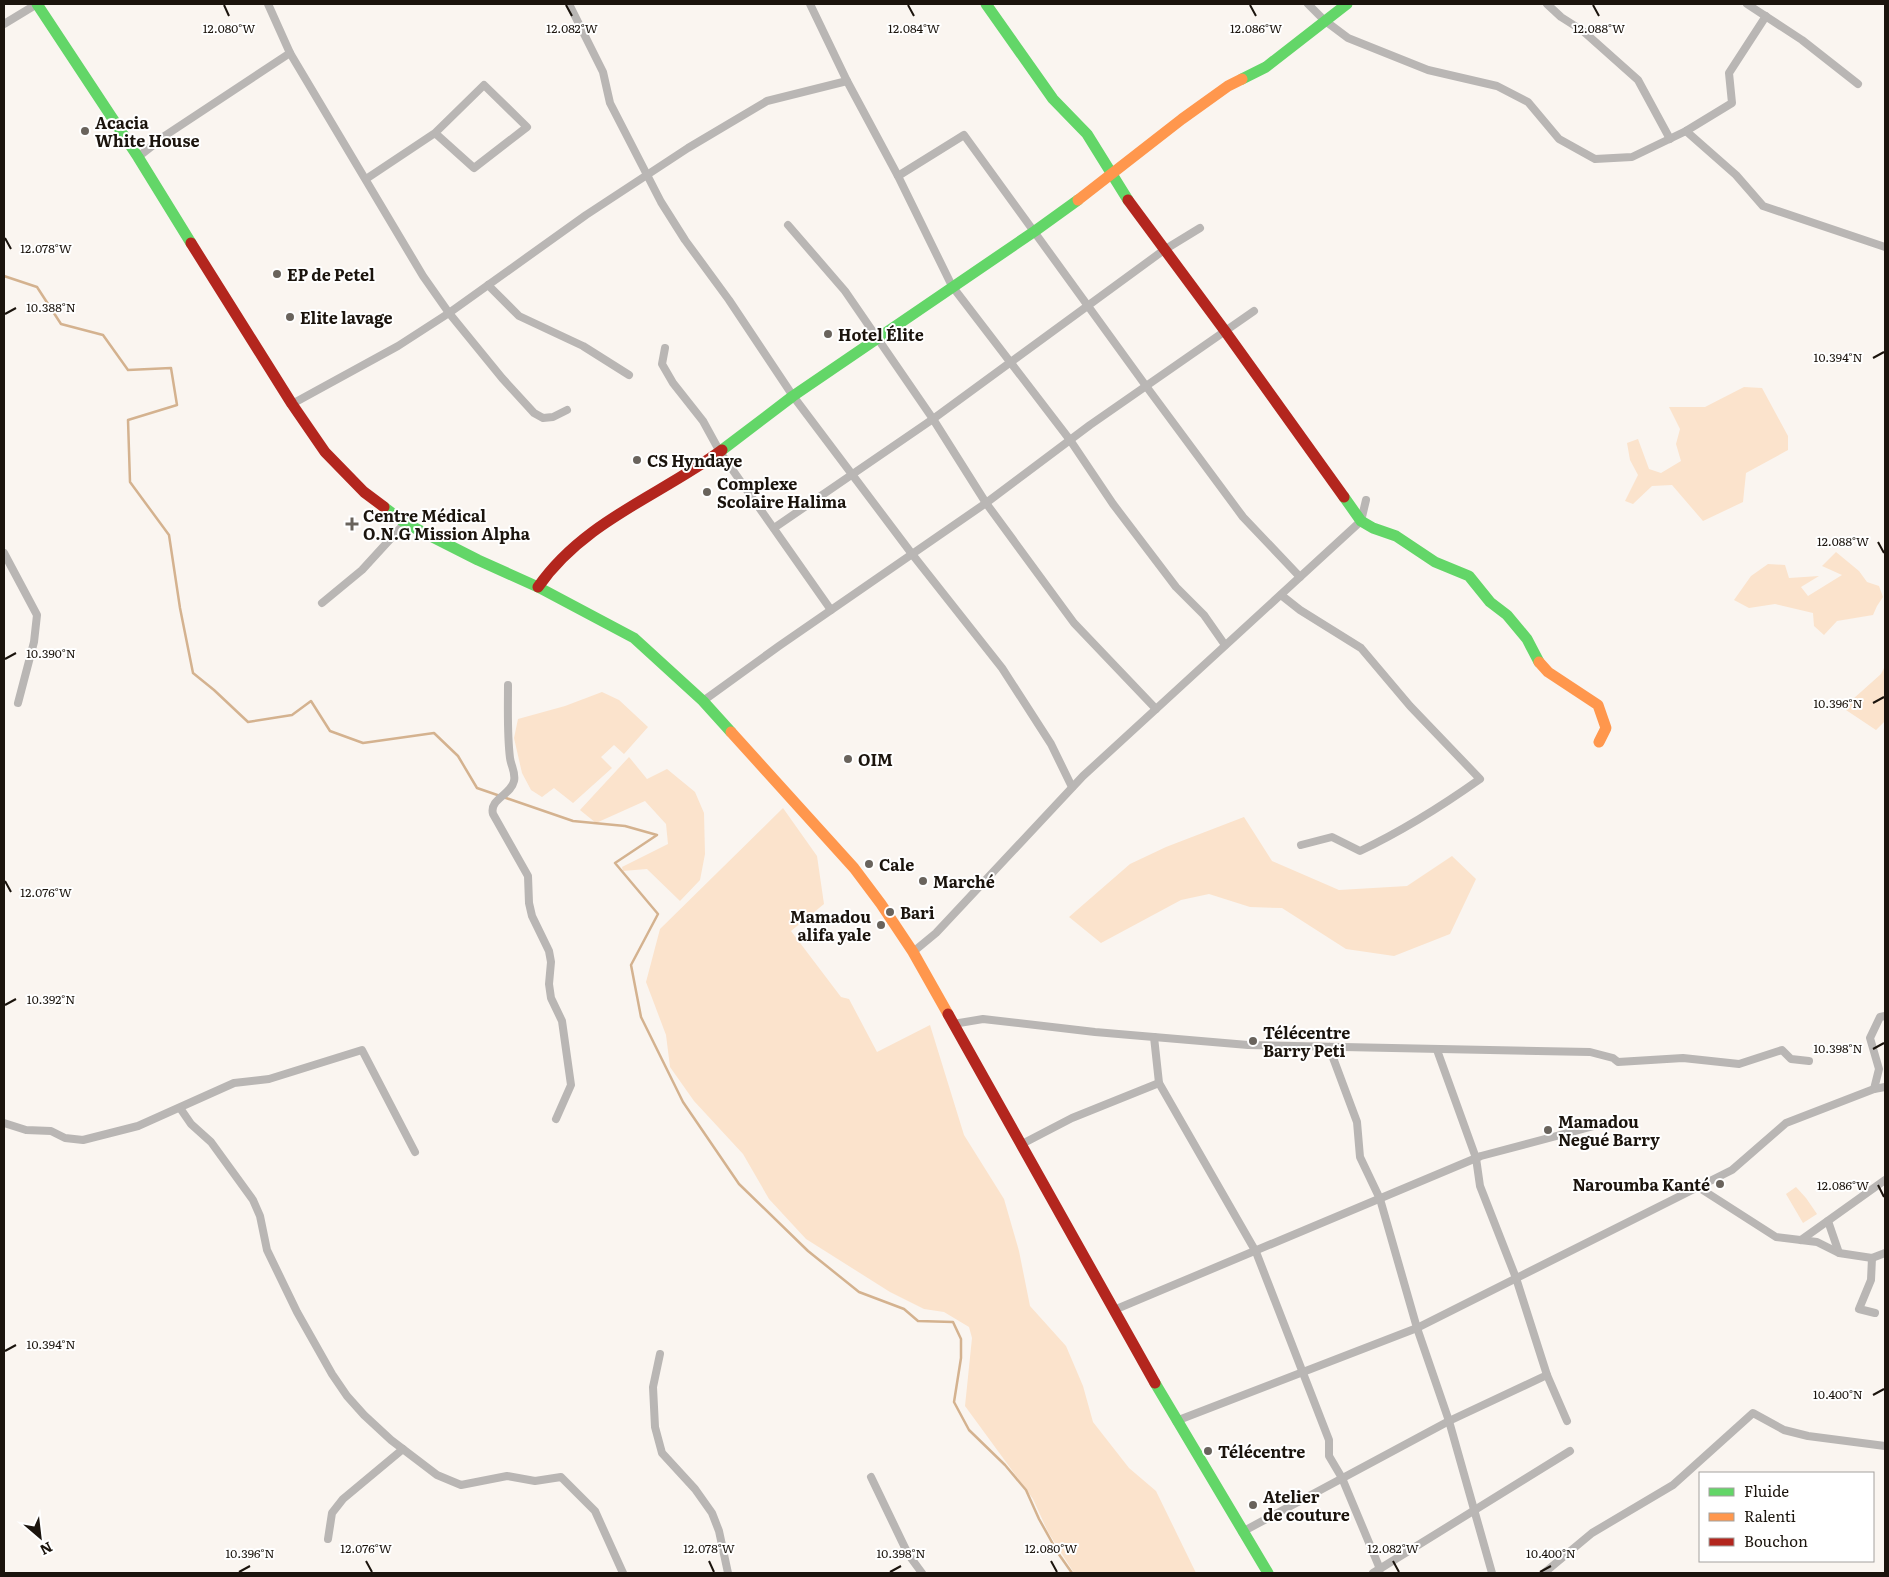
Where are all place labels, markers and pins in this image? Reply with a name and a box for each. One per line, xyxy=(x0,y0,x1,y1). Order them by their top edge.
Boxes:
place label: Acacia White House xyxy=(95,110,199,152)
marker: Acacia White House xyxy=(79,125,91,137)
place label: EP de Petel xyxy=(287,262,375,286)
marker: EP de Petel xyxy=(271,268,283,280)
place label: Elite lavage xyxy=(300,305,393,329)
marker: Elite lavage xyxy=(284,311,296,323)
place label: Hotel Élite xyxy=(838,322,924,346)
marker: Hotel Élite xyxy=(822,328,834,340)
place label: CS Hyndaye xyxy=(647,448,742,472)
marker: CS Hyndaye xyxy=(631,454,643,466)
place label: Complexe Scolaire Halima xyxy=(717,471,847,513)
marker: Complexe Scolaire Halima xyxy=(701,486,713,498)
place label: Centre Médical O.N.G Mission Alpha xyxy=(363,503,531,545)
marker: Centre Médical O.N.G Mission Alpha xyxy=(345,517,359,531)
place label: OIM xyxy=(858,747,893,771)
marker: OIM xyxy=(842,753,854,765)
place label: Cale xyxy=(879,852,914,876)
marker: Cale xyxy=(863,858,875,870)
place label: Marché xyxy=(933,869,995,893)
marker: Marché xyxy=(917,875,929,887)
place label: Bari xyxy=(900,900,935,924)
place label: Mamadou alifa yale xyxy=(790,904,871,946)
marker: Bari xyxy=(884,906,896,918)
marker: Mamadou alifa yale xyxy=(875,919,887,931)
place label: Télécentre Barry Peti xyxy=(1263,1020,1350,1062)
marker: Télécentre Barry Peti xyxy=(1247,1035,1259,1047)
place label: Mamadou Negué Barry xyxy=(1558,1109,1660,1151)
marker: Mamadou Negué Barry xyxy=(1542,1124,1554,1136)
place label: Naroumba Kanté xyxy=(1572,1172,1710,1196)
marker: Naroumba Kanté xyxy=(1714,1178,1726,1190)
place label: Télécentre xyxy=(1218,1439,1305,1463)
marker: Télécentre xyxy=(1202,1445,1214,1457)
place label: Atelier de couture xyxy=(1263,1484,1350,1526)
marker: Atelier de couture xyxy=(1247,1499,1259,1511)

